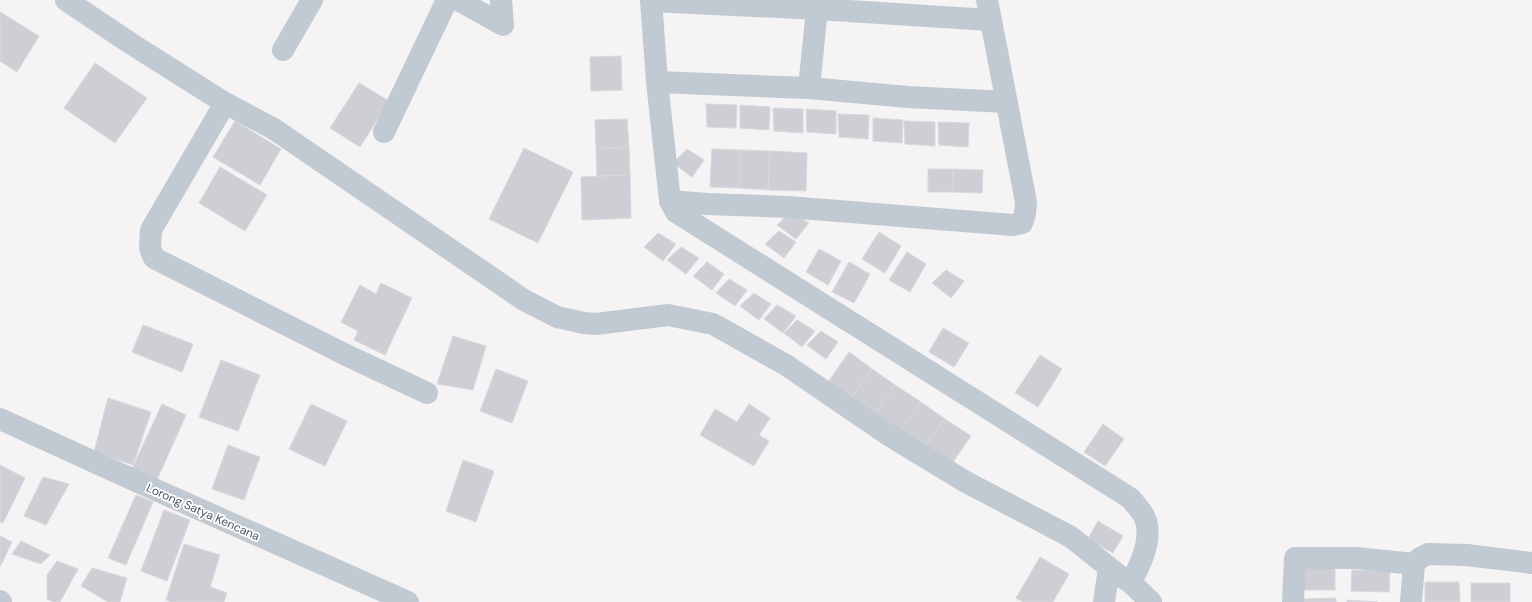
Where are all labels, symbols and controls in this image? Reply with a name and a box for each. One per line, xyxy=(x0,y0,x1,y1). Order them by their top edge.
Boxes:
street label: Lorong Satya Kencana xyxy=(144,480,262,544)

